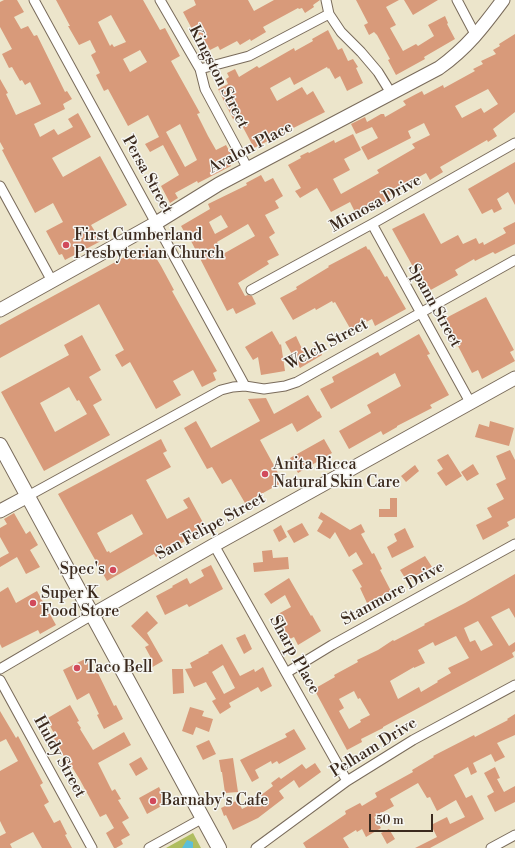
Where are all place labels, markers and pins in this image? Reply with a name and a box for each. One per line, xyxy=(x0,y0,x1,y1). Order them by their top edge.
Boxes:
place label: First Cumberland Presbyterian Church xyxy=(74,226,224,264)
marker: First Cumberland Presbyterian Church xyxy=(61,240,71,250)
place label: Anita Ricca Natural Skin Care xyxy=(273,455,400,493)
marker: Anita Ricca Natural Skin Care xyxy=(260,469,270,479)
place label: Spec's xyxy=(60,560,105,580)
marker: Spec's xyxy=(108,565,118,575)
place label: Super K Food Store xyxy=(41,584,119,622)
marker: Super K Food Store xyxy=(28,598,38,608)
place label: Taco Bell xyxy=(85,658,153,678)
marker: Taco Bell xyxy=(72,663,82,673)
place label: Barnaby's Cafe xyxy=(161,791,268,811)
marker: Barnaby's Cafe xyxy=(148,796,158,806)

